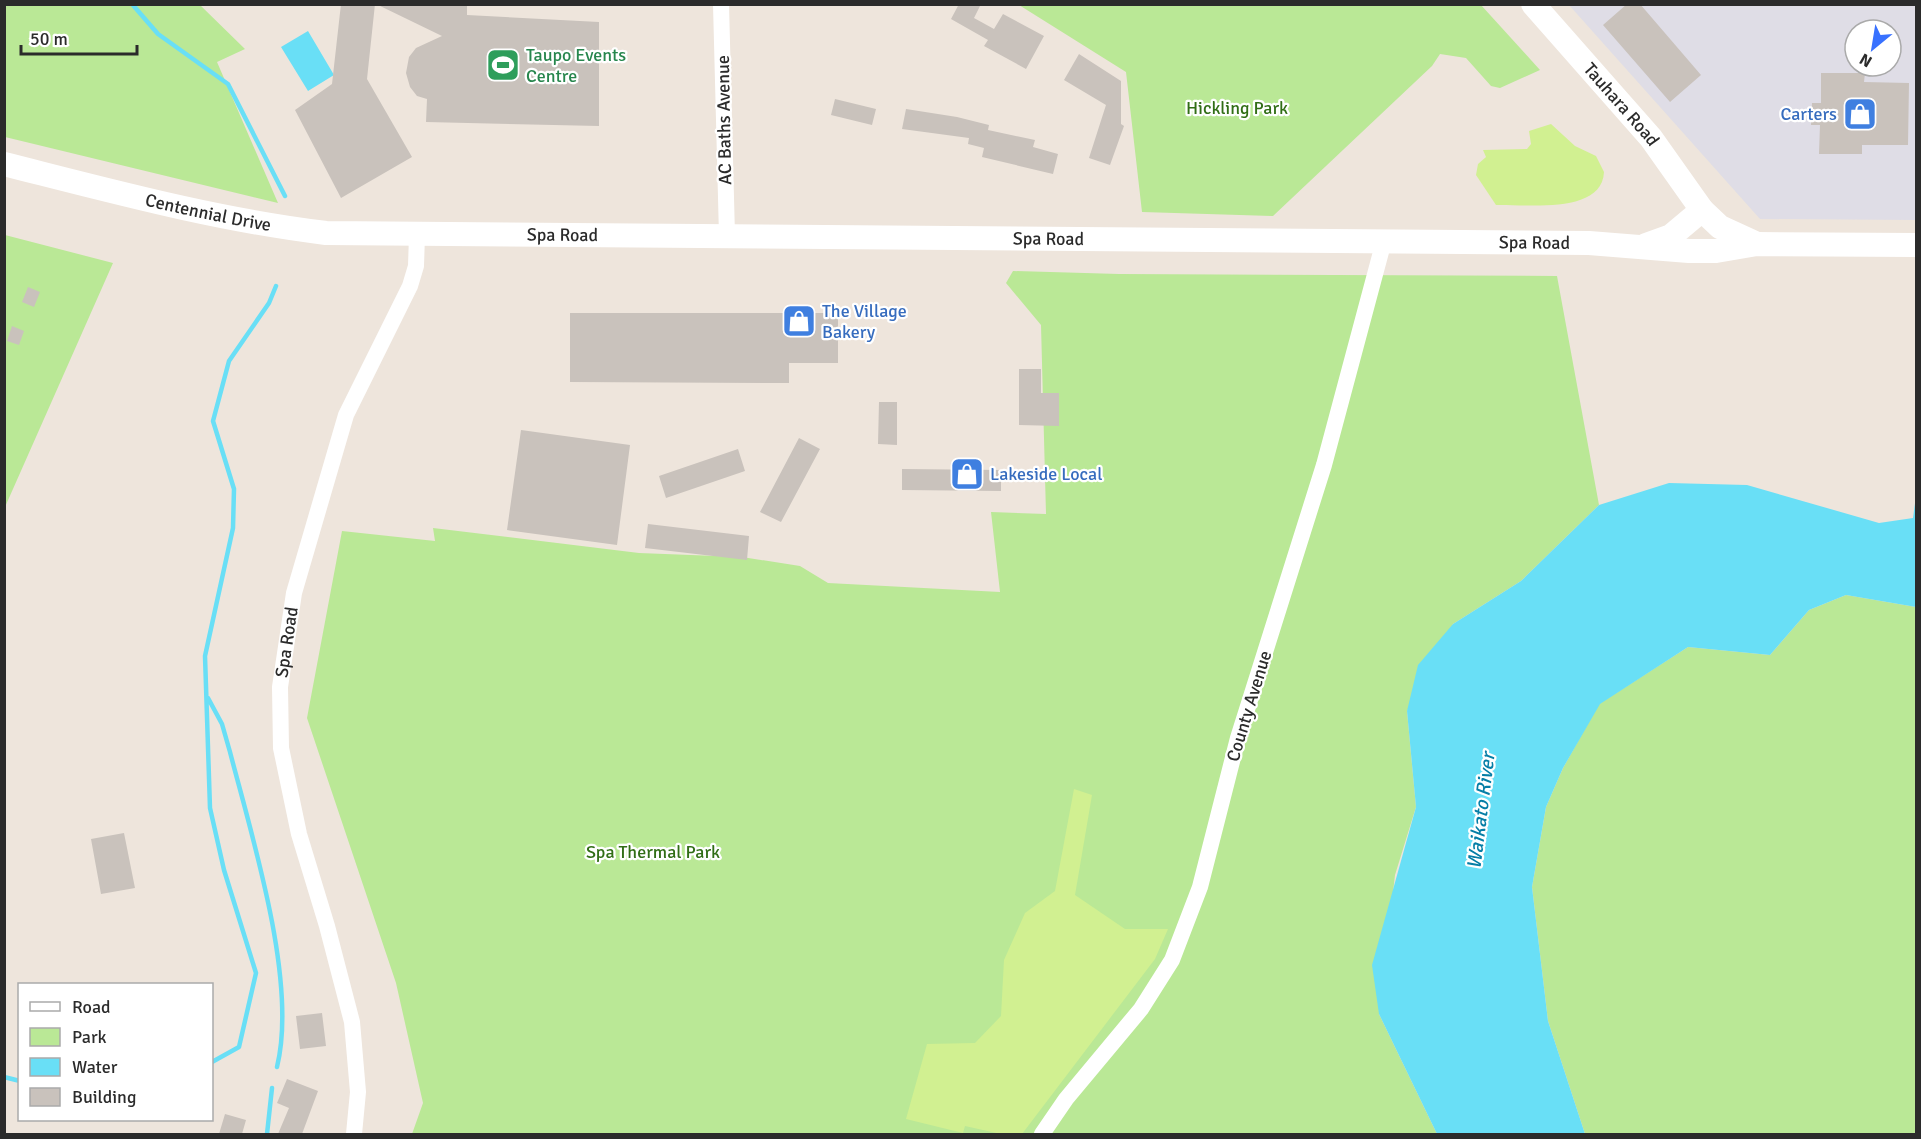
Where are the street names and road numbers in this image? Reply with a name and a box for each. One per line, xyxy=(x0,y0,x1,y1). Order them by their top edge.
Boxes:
street label: AC Baths Avenue xyxy=(712,55,736,185)
street label: Tauhara Road xyxy=(1579,58,1664,150)
street label: Centennial Drive xyxy=(143,189,273,236)
street label: Spa Road xyxy=(527,224,598,246)
street label: Spa Road xyxy=(1013,227,1084,250)
street label: Spa Road xyxy=(1499,231,1570,254)
street label: Spa Road xyxy=(271,605,303,679)
street label: County Avenue xyxy=(1222,648,1276,764)

